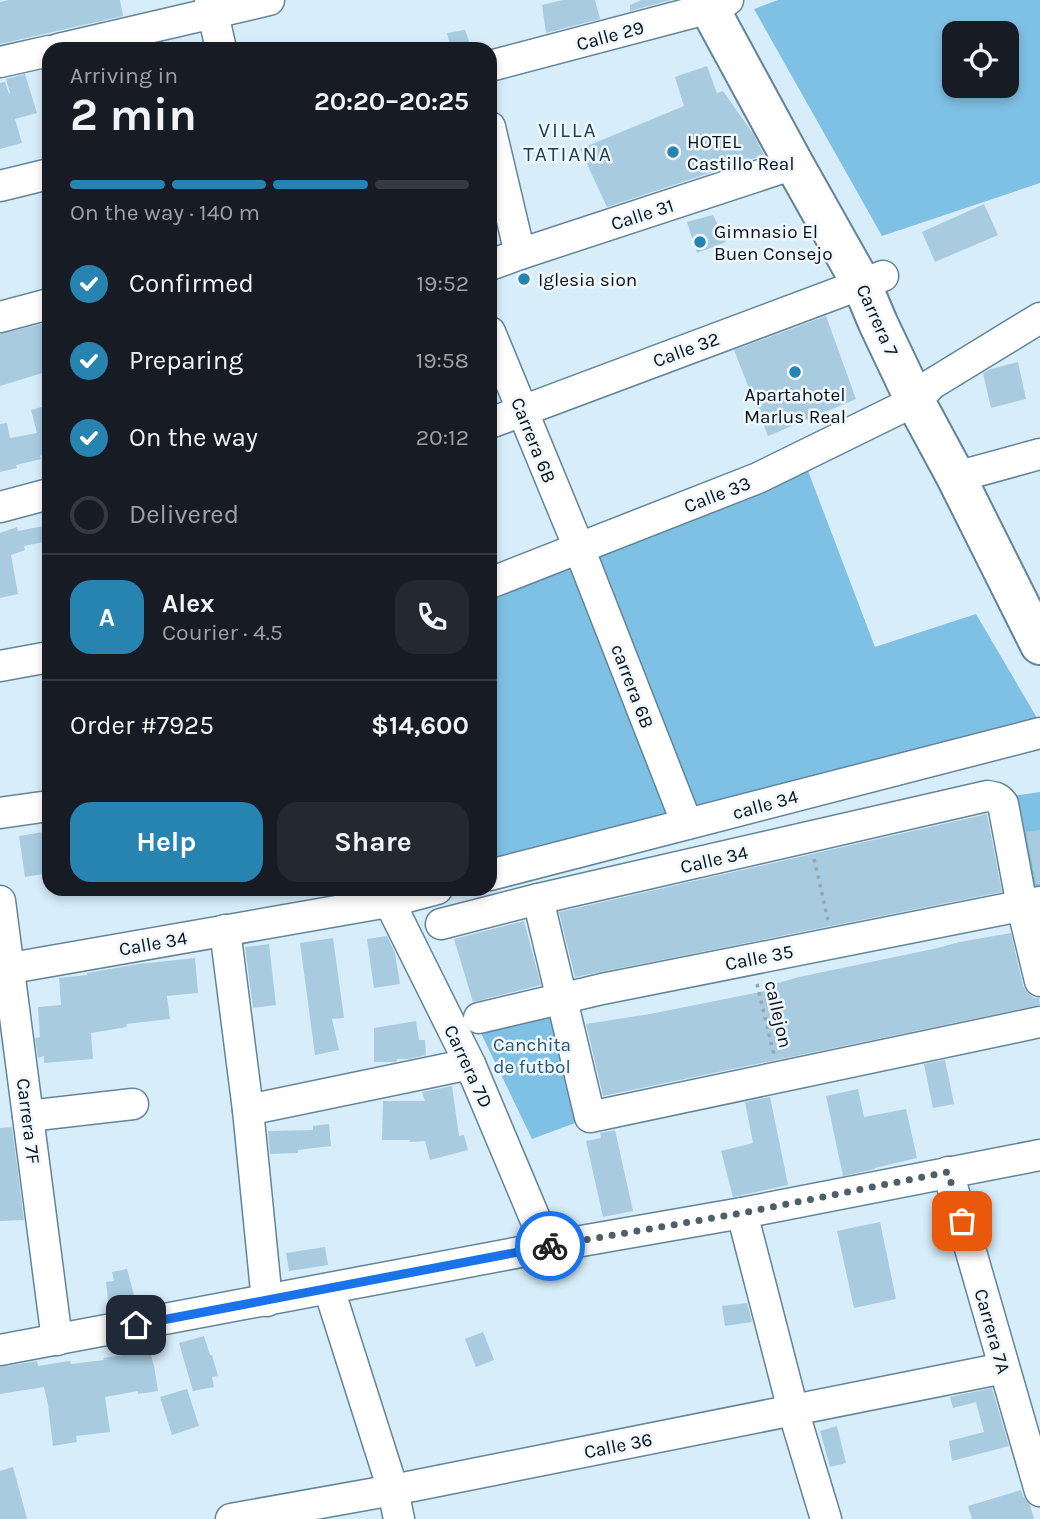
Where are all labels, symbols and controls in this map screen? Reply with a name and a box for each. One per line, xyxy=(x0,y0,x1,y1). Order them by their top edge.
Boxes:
street label: Calle 29 xyxy=(574,16,646,56)
map controls xyxy=(942,21,1019,98)
button: locate xyxy=(942,21,1019,98)
text: Arriving in xyxy=(70,62,178,89)
text: 20:20–20:25 xyxy=(314,86,469,117)
text: 2 min xyxy=(70,88,197,142)
district label: VILLA TATIANA xyxy=(523,118,613,166)
place label: HOTEL Castillo Real xyxy=(687,131,795,175)
marker: HOTEL Castillo Real xyxy=(665,144,681,160)
street label: Calle 31 xyxy=(608,195,676,235)
text: On the way · 140 m xyxy=(70,199,260,226)
place label: Gimnasio El Buen Consejo xyxy=(714,221,833,265)
marker: Gimnasio El Buen Consejo xyxy=(692,234,708,250)
icon: check xyxy=(70,265,108,303)
text: Confirmed xyxy=(129,268,254,299)
place label: Iglesia sion xyxy=(538,269,637,291)
text: 19:52 xyxy=(416,270,469,297)
marker: Iglesia sion xyxy=(516,271,532,287)
street label: Carrera 7 xyxy=(852,281,903,360)
street label: Calle 32 xyxy=(650,328,723,372)
icon: check xyxy=(70,342,108,380)
text: Preparing xyxy=(129,345,243,376)
text: 19:58 xyxy=(416,347,469,374)
marker: Apartahotel Marlus Real xyxy=(787,364,803,380)
place label: Apartahotel Marlus Real xyxy=(744,384,846,428)
street label: Carrera 6B xyxy=(506,394,560,486)
icon: check xyxy=(70,419,108,457)
text: On the way xyxy=(129,422,258,453)
text: 20:12 xyxy=(416,424,469,451)
street label: Calle 33 xyxy=(681,472,754,518)
text: Delivered xyxy=(129,499,239,530)
button: phone xyxy=(395,580,469,654)
text: Alex xyxy=(162,588,214,619)
text: A xyxy=(99,602,115,633)
text: Courier · 4.5 xyxy=(162,619,283,646)
street label: carrera 6B xyxy=(606,641,658,732)
text: Order #7925 xyxy=(70,710,214,741)
text: $14,600 xyxy=(371,710,469,741)
street label: calle 34 xyxy=(730,786,801,824)
button: Help xyxy=(70,802,263,882)
button: Share xyxy=(277,802,469,882)
street label: Calle 34 xyxy=(678,841,751,878)
street label: Calle 34 xyxy=(117,927,189,961)
street label: Calle 35 xyxy=(723,941,795,975)
street label: callejon xyxy=(760,978,796,1050)
street label: Carrera 7D xyxy=(439,1021,497,1111)
park label: Canchita de futbol xyxy=(493,1034,571,1078)
street label: Carrera 7F xyxy=(12,1077,44,1165)
pin xyxy=(932,1191,992,1251)
icon: bag xyxy=(943,1202,981,1240)
courier xyxy=(515,1211,585,1281)
icon: bike xyxy=(531,1227,569,1265)
street label: Carrera 7A xyxy=(969,1286,1015,1376)
pin xyxy=(106,1295,166,1355)
icon: home xyxy=(117,1306,155,1344)
street label: Calle 36 xyxy=(582,1429,654,1463)

